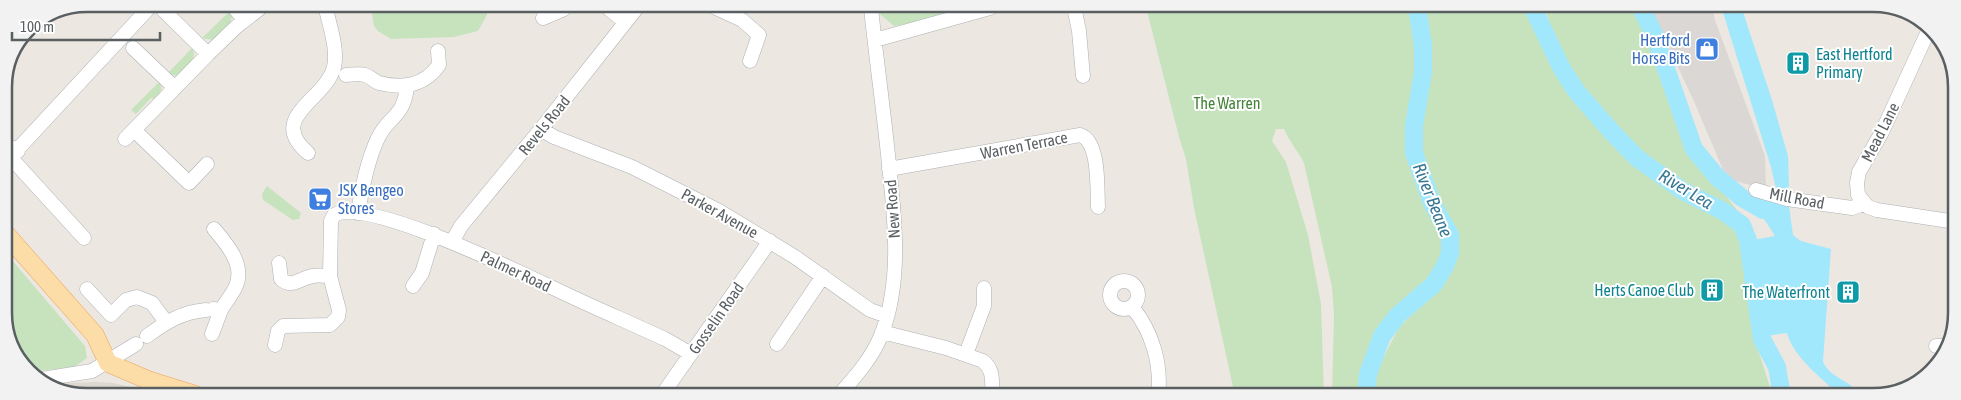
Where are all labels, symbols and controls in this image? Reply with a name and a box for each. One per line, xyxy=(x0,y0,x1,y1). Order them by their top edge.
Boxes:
scale bar xyxy=(12,10,160,42)
text: 100 m xyxy=(20,18,54,35)
place label: Hertford Horse Bits xyxy=(1632,31,1690,67)
shop icon: Hertford Horse Bits xyxy=(1694,36,1720,62)
place label: East Hertford Primary xyxy=(1816,45,1893,82)
building icon: East Hertford Primary xyxy=(1785,50,1811,76)
street label: Revels Road xyxy=(515,92,573,158)
park label: The Warren xyxy=(1194,94,1260,112)
street label: Mead Lane xyxy=(1857,99,1903,165)
street label: Warren Terrace xyxy=(979,128,1069,162)
water label: River Beane xyxy=(1409,160,1457,240)
water label: River Lea xyxy=(1655,165,1717,214)
street label: New Road xyxy=(881,179,903,239)
place label: JSK Bengeo Stores xyxy=(338,181,404,217)
street label: Mill Road xyxy=(1768,184,1826,212)
street label: Parker Avenue xyxy=(679,185,761,241)
supermarket icon: JSK Bengeo Stores xyxy=(307,186,333,212)
street label: Palmer Road xyxy=(478,247,554,295)
building icon: Herts Canoe Club xyxy=(1699,277,1725,303)
street label: Gosselin Road xyxy=(685,279,747,357)
building icon: The Waterfront xyxy=(1835,279,1861,305)
place label: Herts Canoe Club xyxy=(1594,281,1694,299)
place label: The Waterfront xyxy=(1742,283,1830,301)

